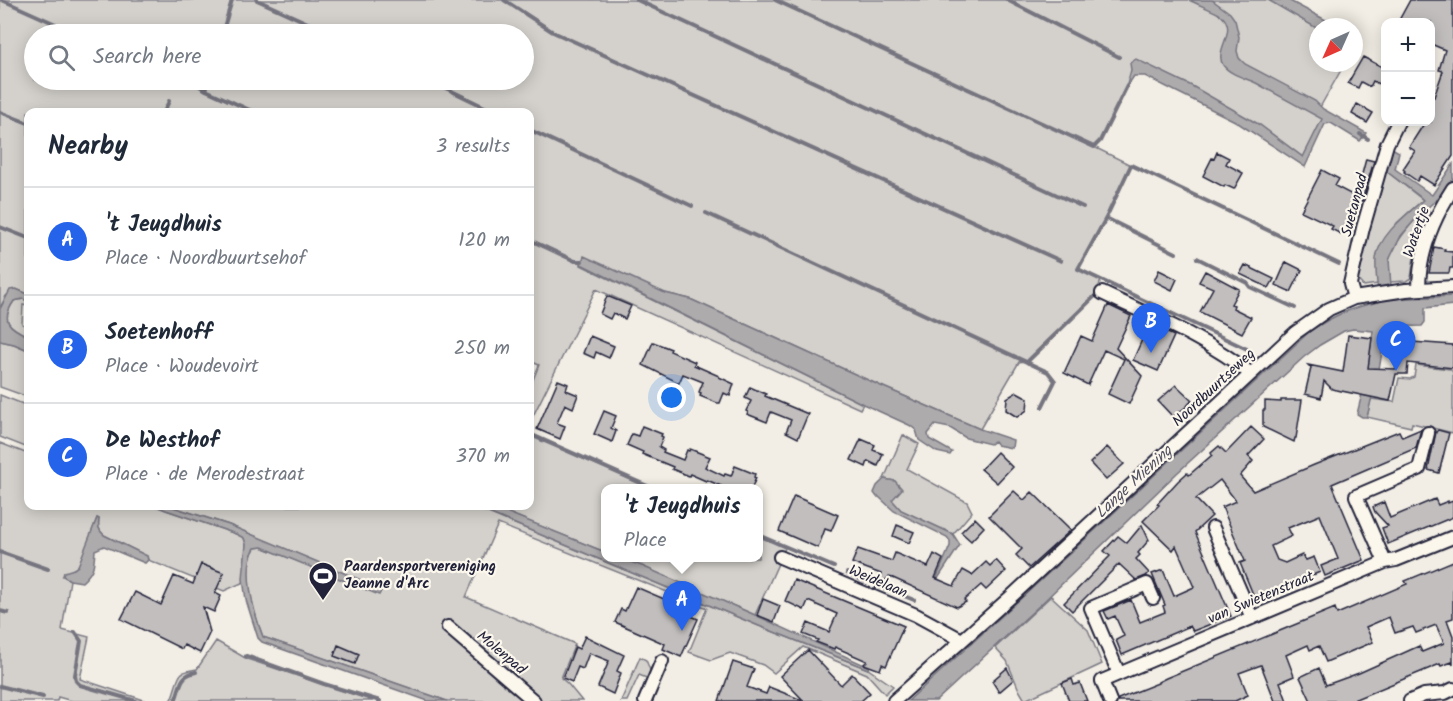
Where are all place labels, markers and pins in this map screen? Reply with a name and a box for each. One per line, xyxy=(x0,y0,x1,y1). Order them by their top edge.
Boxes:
pin: B xyxy=(1132,304,1170,353)
pin: C xyxy=(1376,322,1416,371)
place label: Paardensportvereniging Jeanne d'Arc xyxy=(344,555,496,596)
sports icon: Paardensportvereniging Jeanne d'Arc xyxy=(307,560,339,602)
pin: A xyxy=(662,582,702,631)

